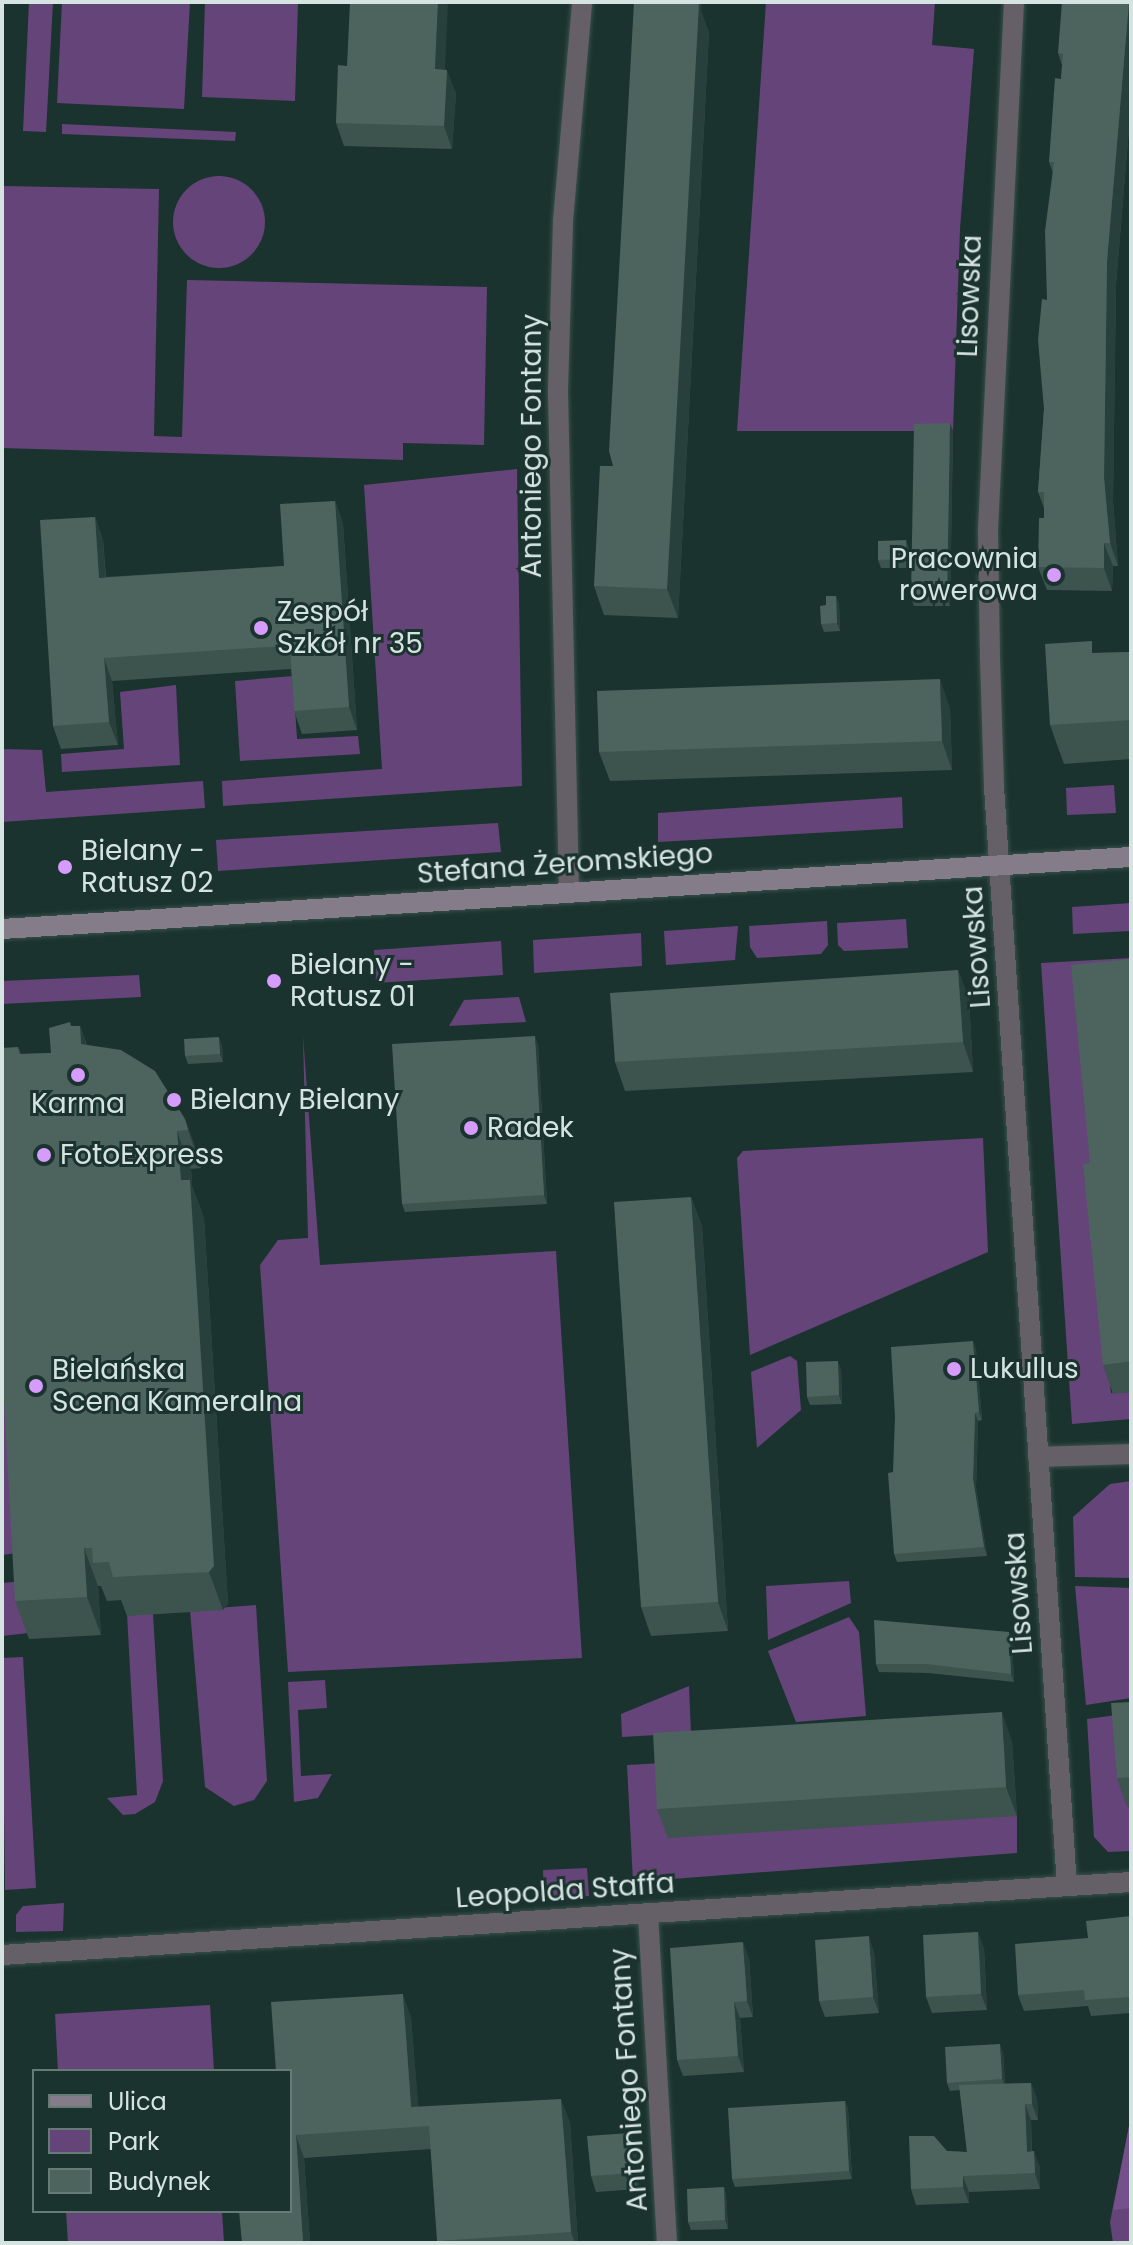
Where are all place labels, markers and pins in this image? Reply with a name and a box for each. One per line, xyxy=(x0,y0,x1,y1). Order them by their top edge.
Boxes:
place label: Pracownia rowerowa xyxy=(891,542,1038,608)
marker: Pracownia rowerowa xyxy=(1045,566,1063,584)
place label: Zespół Szkół nr 35 xyxy=(277,595,423,661)
marker: Zespół Szkół nr 35 xyxy=(252,619,270,637)
place label: Bielany - Ratusz 02 xyxy=(81,834,214,900)
marker: Bielany - Ratusz 02 xyxy=(56,858,74,876)
place label: Bielany - Ratusz 01 xyxy=(290,948,415,1014)
marker: Bielany - Ratusz 01 xyxy=(265,972,283,990)
marker: Karma xyxy=(69,1066,87,1084)
place label: Bielany Bielany xyxy=(190,1083,399,1117)
place label: Karma xyxy=(31,1087,125,1121)
marker: Bielany Bielany xyxy=(165,1091,183,1109)
place label: Radek xyxy=(487,1111,574,1145)
marker: Radek xyxy=(462,1119,480,1137)
place label: FotoExpress xyxy=(60,1138,224,1172)
marker: FotoExpress xyxy=(35,1146,53,1164)
place label: Lukullus xyxy=(970,1352,1079,1386)
place label: Bielańska Scena Kameralna xyxy=(52,1353,302,1419)
marker: Lukullus xyxy=(945,1360,963,1378)
marker: Bielańska Scena Kameralna xyxy=(27,1377,45,1395)

